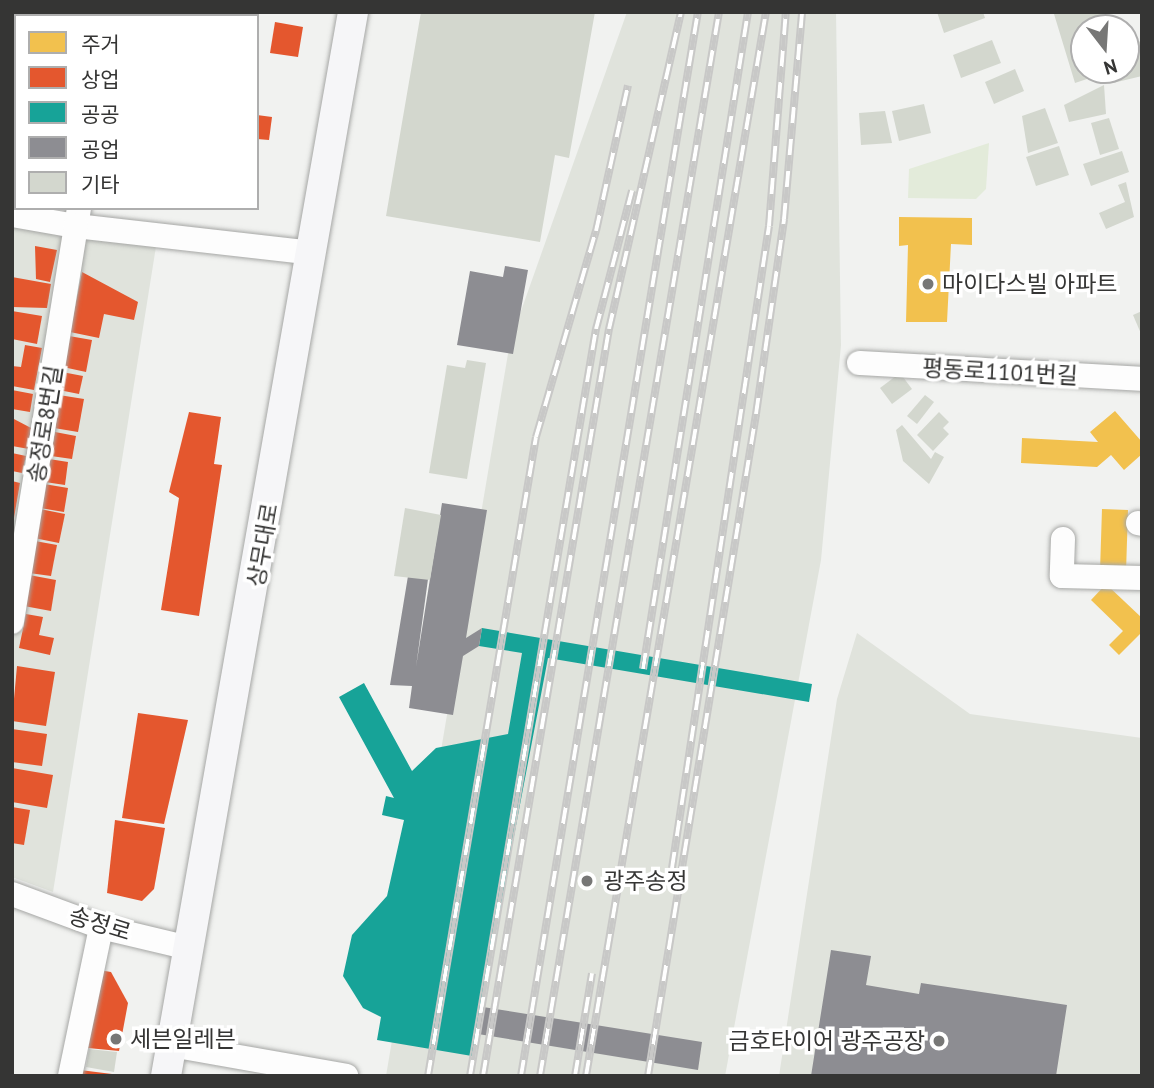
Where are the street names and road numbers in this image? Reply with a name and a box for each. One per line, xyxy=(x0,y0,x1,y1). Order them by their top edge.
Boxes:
street label: 평동로1101번길 xyxy=(921,354,1079,390)
street label: 송정로8번길 xyxy=(22,363,68,485)
street label: 상무대로 xyxy=(242,501,284,589)
street label: 송정로 xyxy=(66,902,134,946)

